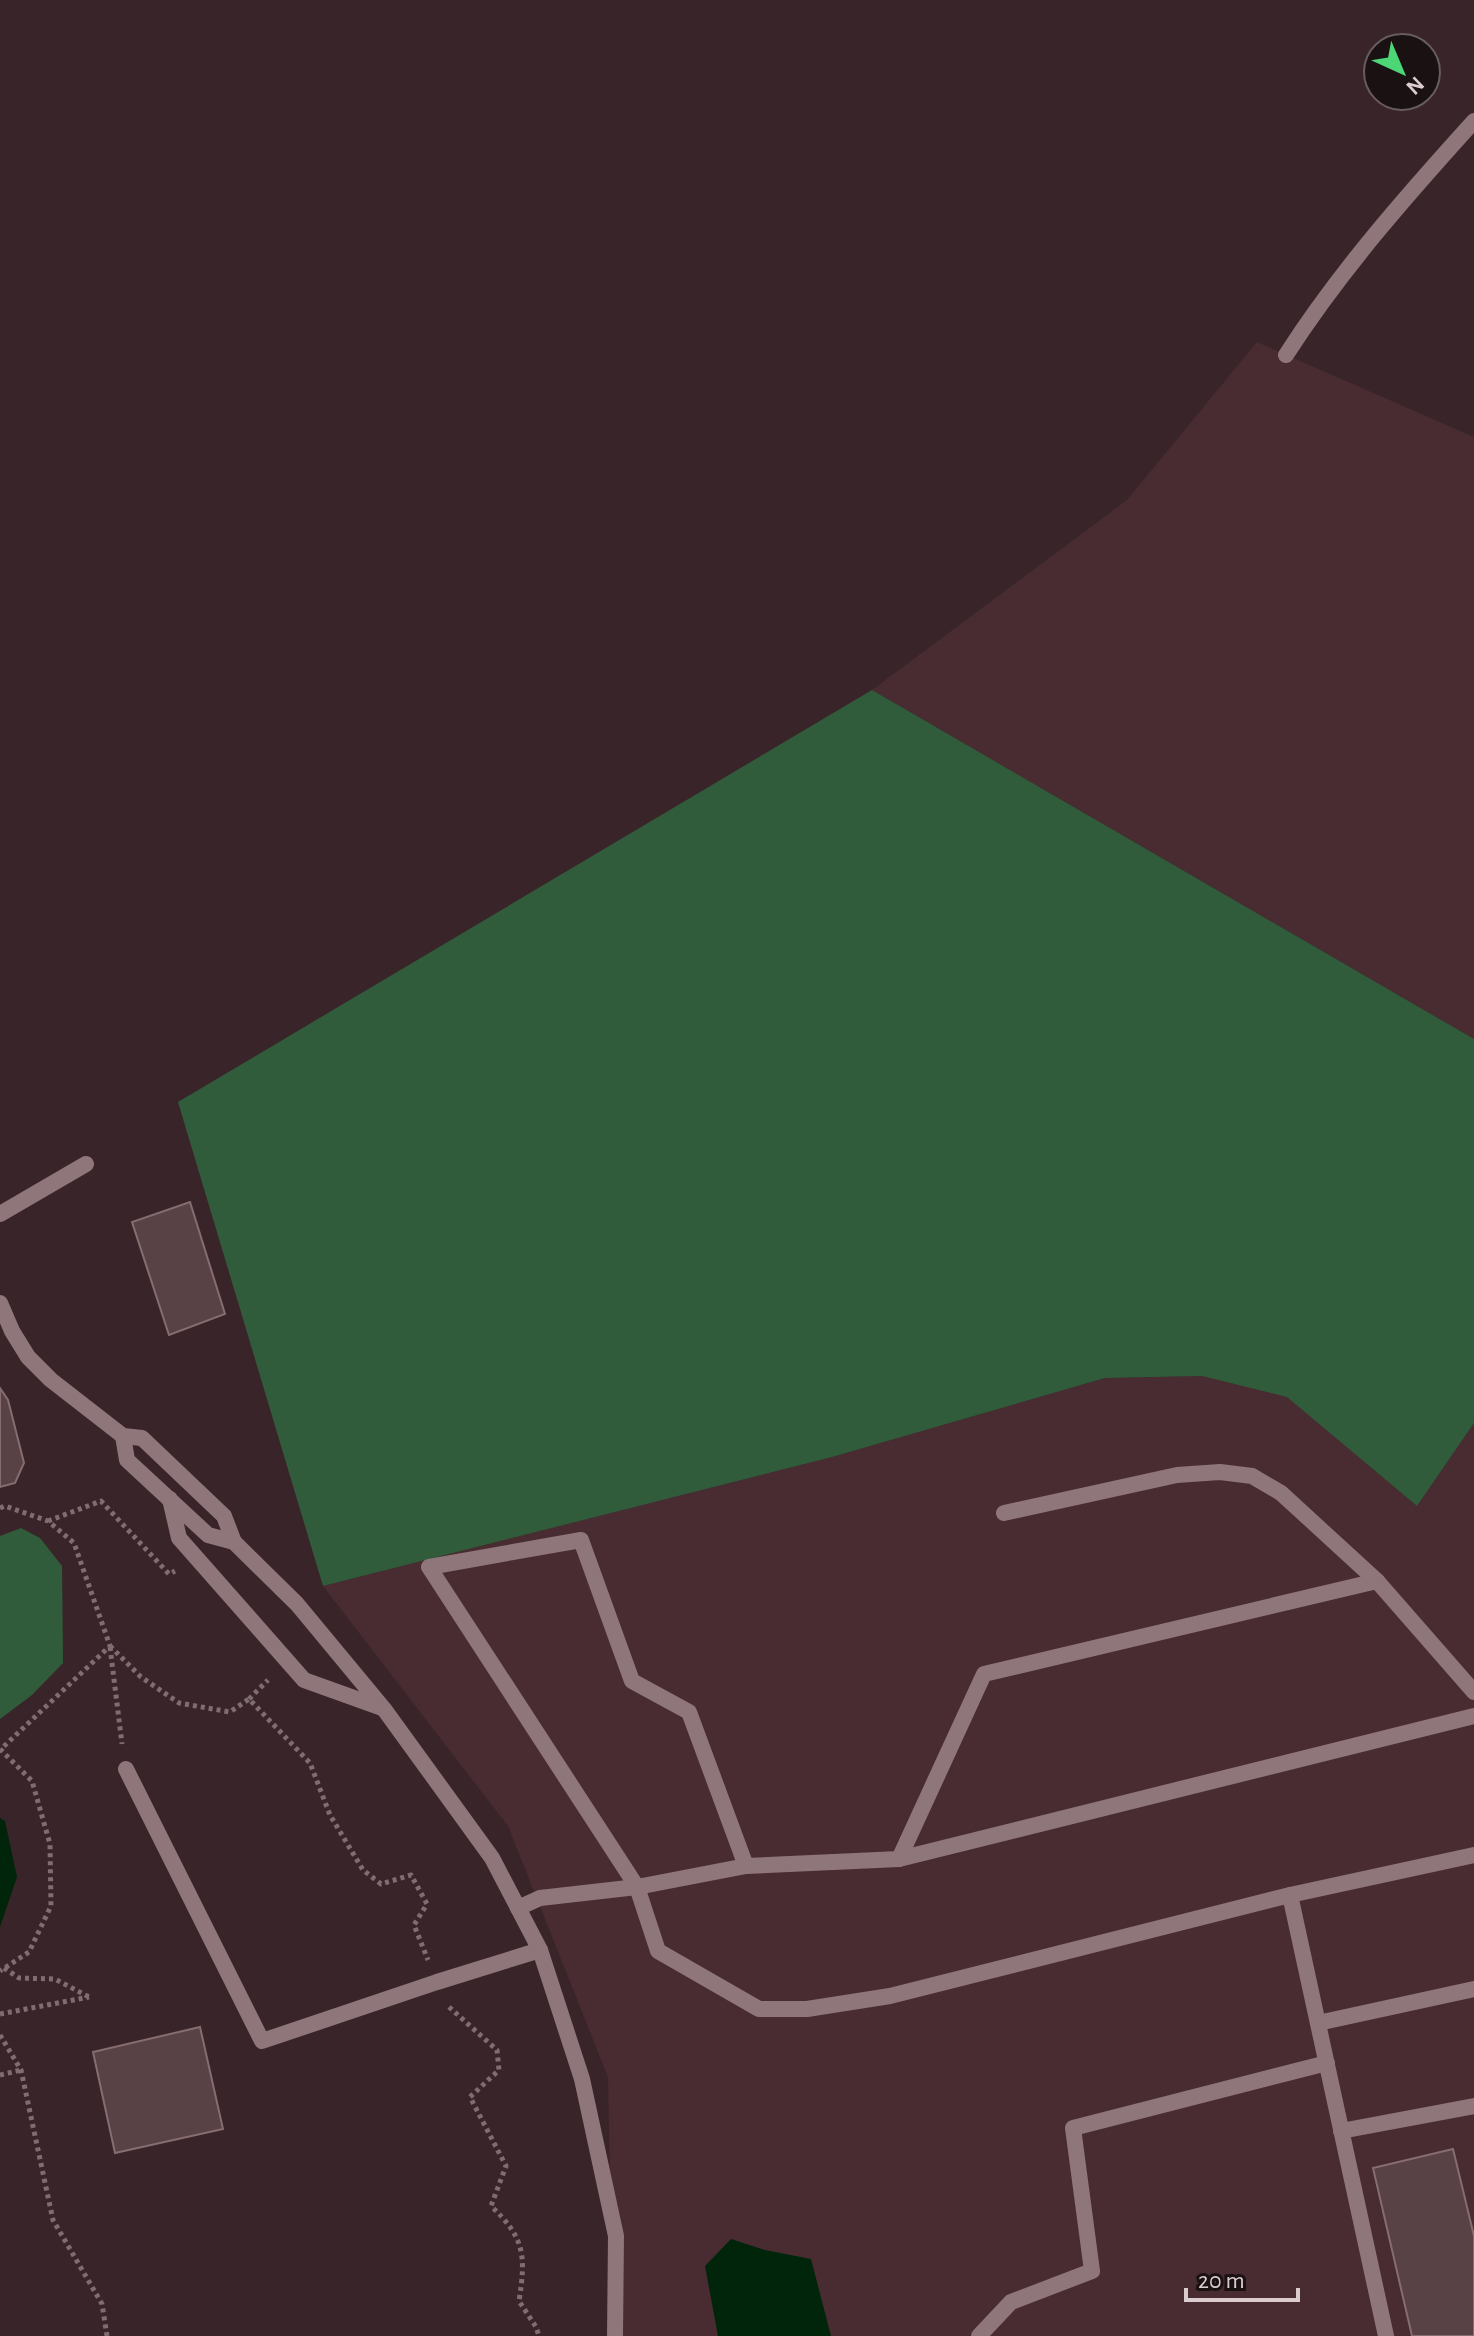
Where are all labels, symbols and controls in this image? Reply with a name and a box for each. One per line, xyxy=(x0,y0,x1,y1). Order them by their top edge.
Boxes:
north arrow xyxy=(1362,32,1442,112)
text: N xyxy=(1402,72,1428,99)
scale bar xyxy=(1186,2252,1298,2302)
text: 20 m xyxy=(1198,2269,1245,2293)

